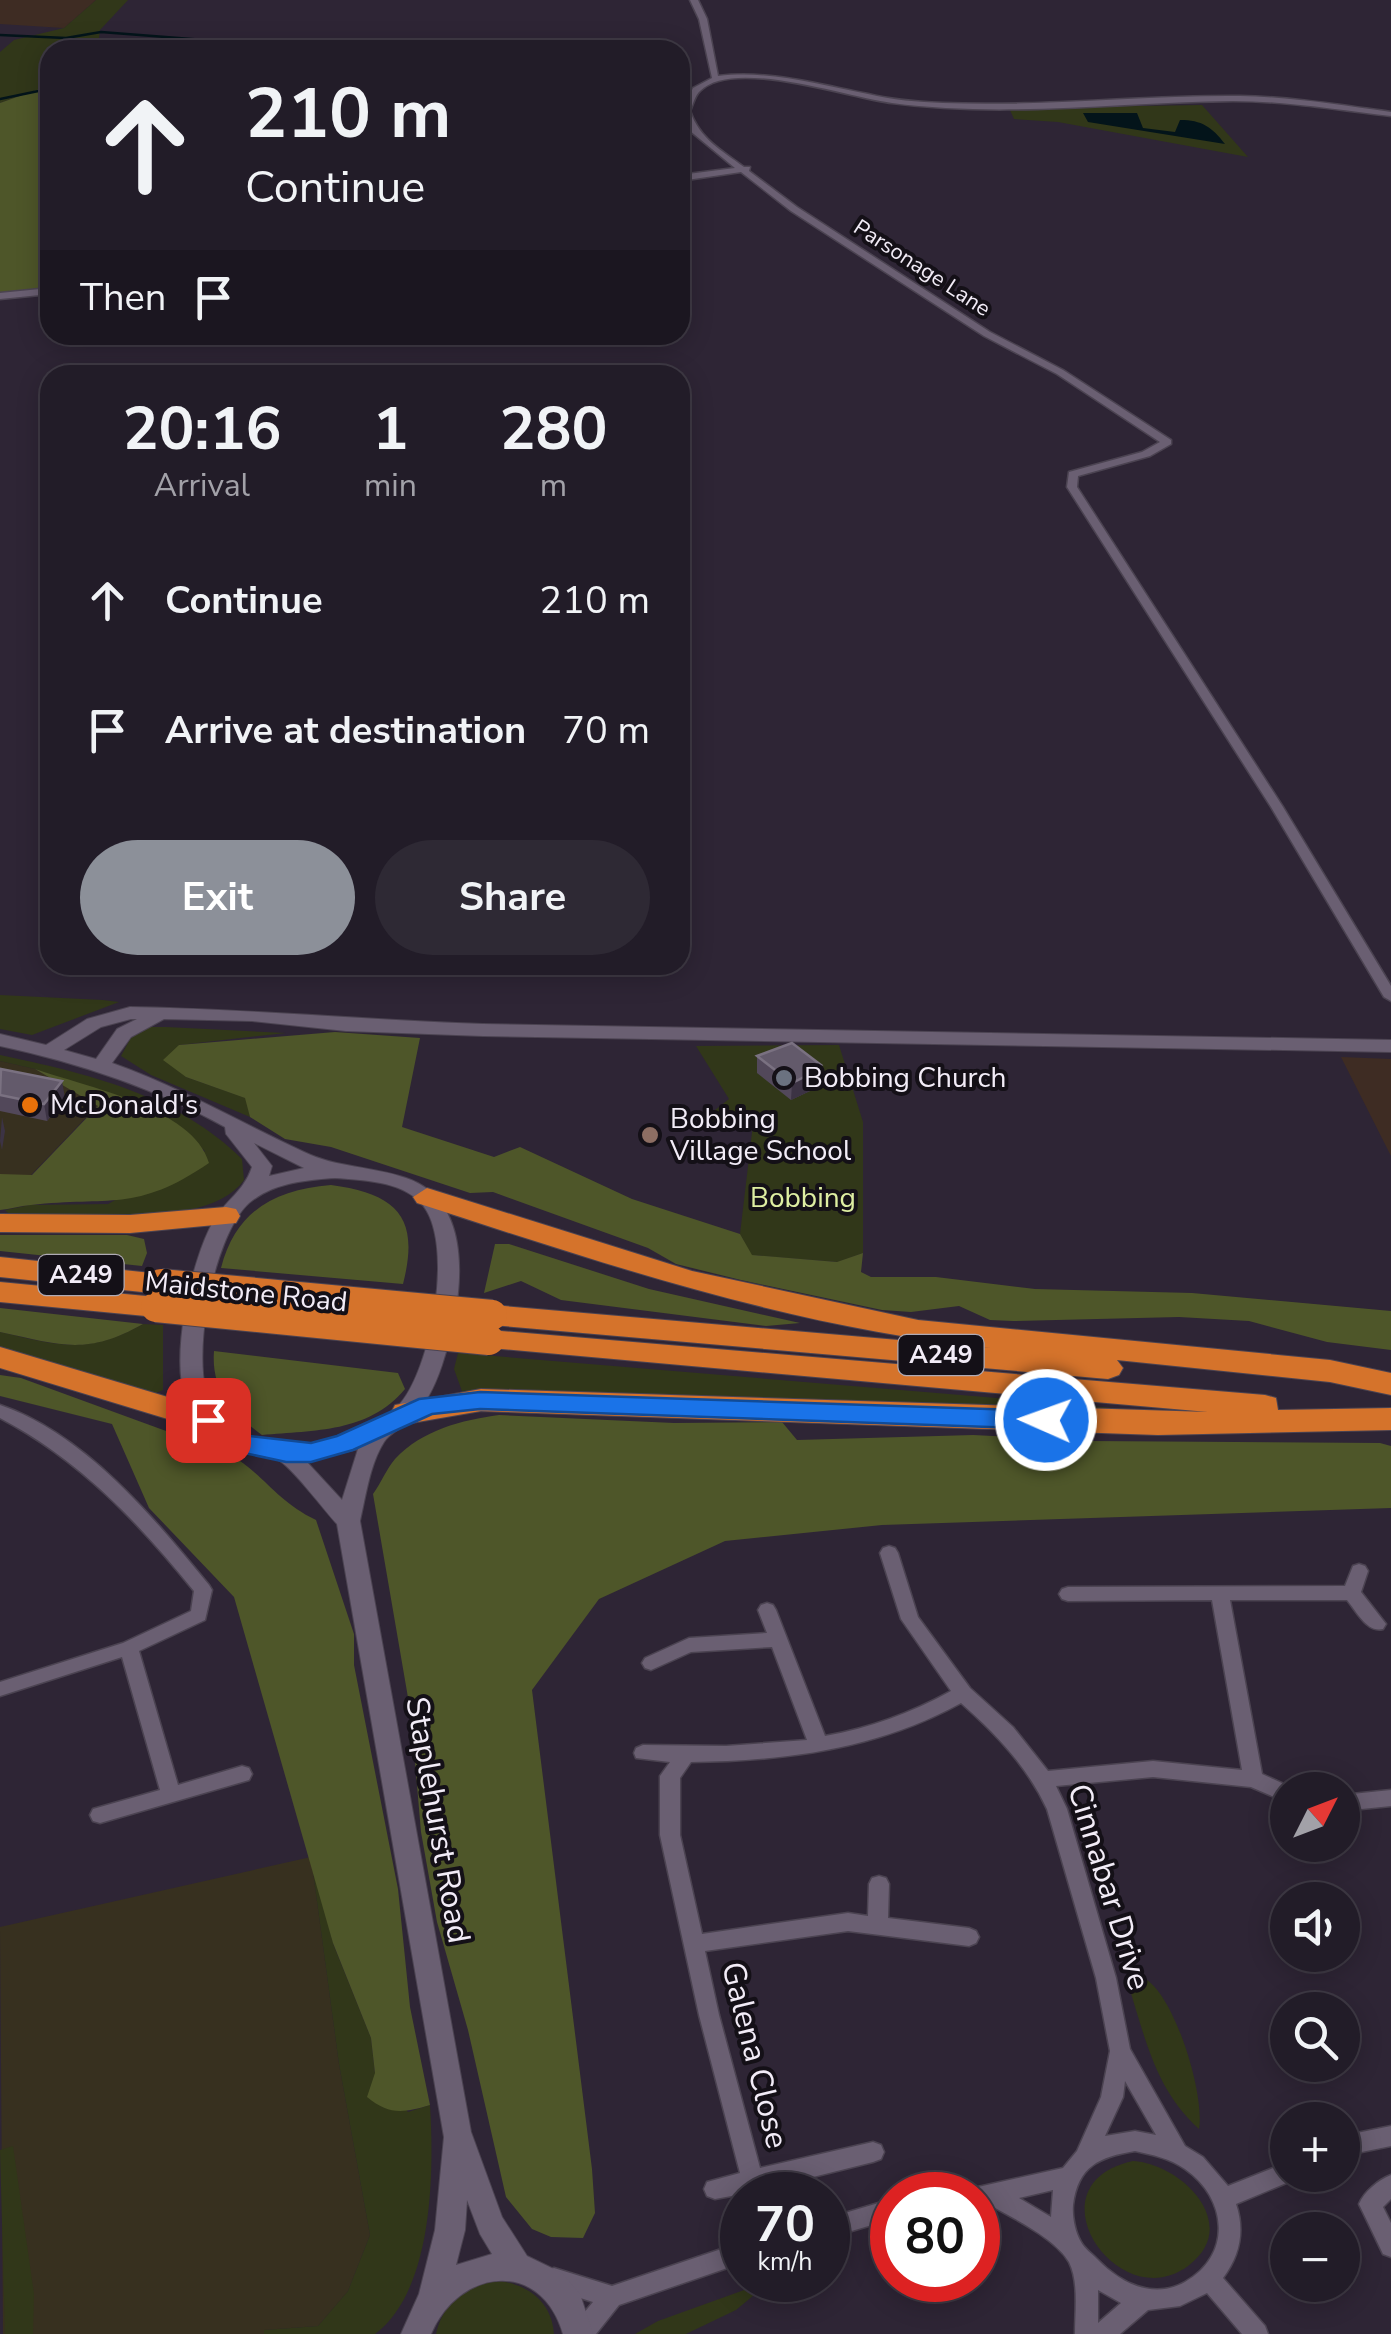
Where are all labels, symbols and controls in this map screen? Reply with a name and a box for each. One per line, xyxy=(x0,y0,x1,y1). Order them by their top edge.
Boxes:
text: 210 m xyxy=(245,66,451,162)
icon: ahead xyxy=(80,80,210,210)
text: Continue xyxy=(245,157,425,218)
street label: Parsonage Lane xyxy=(848,212,996,324)
icon: arrive xyxy=(186,270,241,325)
text: Then xyxy=(80,272,166,323)
text: 20:16 xyxy=(123,388,281,470)
text: 1 xyxy=(372,388,408,470)
text: 280 xyxy=(499,388,607,470)
text: Arrival xyxy=(154,464,250,507)
text: min xyxy=(364,464,417,507)
text: m xyxy=(540,464,567,507)
icon: ahead xyxy=(80,573,135,628)
text: Continue xyxy=(165,575,323,626)
text: 210 m xyxy=(539,575,650,626)
icon: arrive xyxy=(80,703,135,758)
text: Arrive at destination xyxy=(165,705,526,756)
text: 70 m xyxy=(562,705,650,756)
button: Exit xyxy=(80,840,355,955)
button: Share xyxy=(375,840,650,955)
place label: Bobbing Church xyxy=(804,1059,1006,1097)
marker: Bobbing Church xyxy=(773,1067,795,1089)
place label: McDonald's xyxy=(50,1086,198,1124)
marker: McDonald's xyxy=(19,1094,41,1116)
place label: Bobbing Village School xyxy=(669,1100,852,1170)
marker: Bobbing Village School xyxy=(639,1124,661,1146)
park label: Bobbing xyxy=(750,1179,856,1217)
road number: A249 xyxy=(38,1255,124,1295)
street label: Maidstone Road xyxy=(143,1262,349,1322)
road number: A249 xyxy=(898,1335,984,1375)
position arrow xyxy=(994,1368,1098,1472)
pin xyxy=(166,1378,251,1463)
icon: arrive xyxy=(181,1393,236,1448)
street label: Staplehurst Road xyxy=(395,1694,481,1946)
north arrow xyxy=(1270,1772,1360,1862)
map controls xyxy=(1270,1772,1360,2302)
street label: Cinnabar Drive xyxy=(1057,1779,1161,1995)
button: sound xyxy=(1270,1882,1360,1972)
street label: Galena Close xyxy=(711,1957,799,2153)
button: search xyxy=(1270,1992,1360,2082)
button: + xyxy=(1270,2102,1360,2192)
speed limit sign: 80 xyxy=(870,2172,1000,2302)
text: 70 xyxy=(755,2190,815,2259)
button: − xyxy=(1270,2212,1360,2302)
text: km/h xyxy=(757,2245,813,2279)

